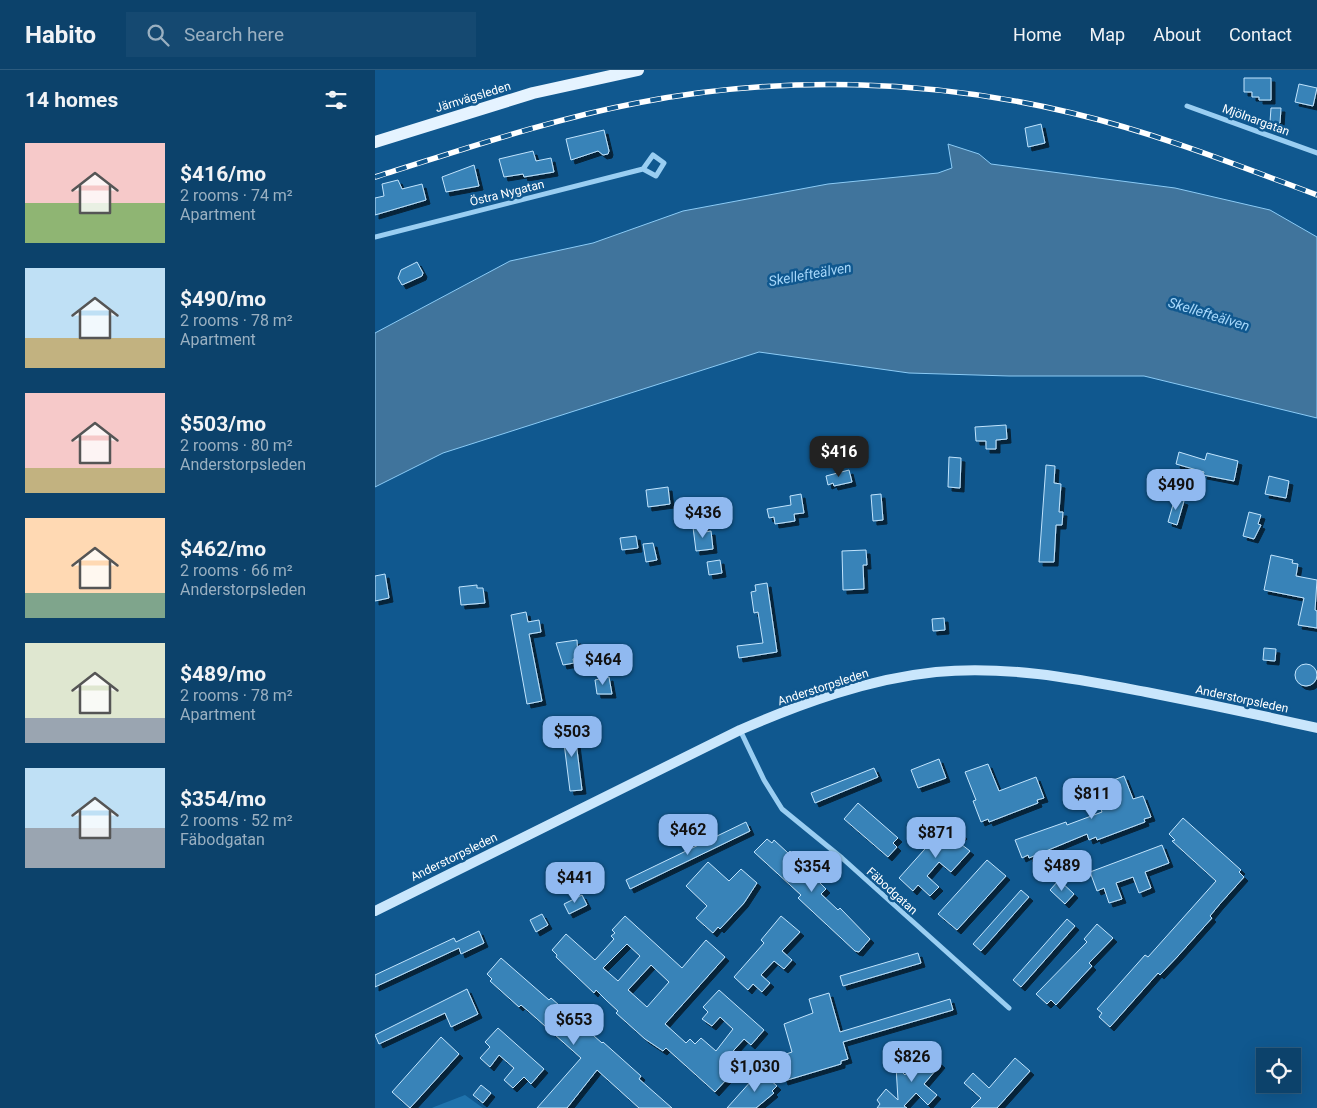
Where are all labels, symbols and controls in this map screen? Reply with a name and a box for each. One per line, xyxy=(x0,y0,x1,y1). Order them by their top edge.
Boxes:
search box xyxy=(126,12,476,57)
text: Habito xyxy=(25,21,96,49)
icon: search xyxy=(144,21,172,49)
text: Search here xyxy=(184,23,284,46)
text: Home xyxy=(1013,24,1062,45)
text: Map xyxy=(1090,24,1125,45)
text: About xyxy=(1153,24,1201,45)
text: Contact xyxy=(1229,24,1292,45)
street label: Järnvägsleden xyxy=(434,79,512,115)
icon: filters xyxy=(322,86,350,114)
text: 14 homes xyxy=(25,88,118,112)
street label: Mjölnargatan xyxy=(1220,101,1292,139)
text: $416/mo xyxy=(180,162,266,186)
icon: home xyxy=(65,163,125,223)
street label: Östra Nygatan xyxy=(468,176,546,209)
text: 2 rooms · 74 m² xyxy=(180,186,293,205)
text: Apartment xyxy=(180,205,256,224)
water label: Skellefteälven xyxy=(767,259,853,289)
text: $490/mo xyxy=(180,287,266,311)
icon: home xyxy=(65,288,125,348)
water label: Skellefteälven xyxy=(1166,294,1252,334)
text: 2 rooms · 78 m² xyxy=(180,311,293,330)
text: Apartment xyxy=(180,330,256,349)
text: $503/mo xyxy=(180,412,266,436)
icon: home xyxy=(65,413,125,473)
text: 2 rooms · 80 m² xyxy=(180,436,293,455)
pin: $416 xyxy=(809,436,869,478)
text: $416 xyxy=(821,442,857,461)
text: Anderstorpsleden xyxy=(180,455,306,474)
pin: $490 xyxy=(1146,468,1206,511)
text: $490 xyxy=(1158,475,1194,494)
pin: $436 xyxy=(673,496,733,539)
text: $436 xyxy=(685,503,721,522)
text: $462/mo xyxy=(180,537,266,561)
icon: home xyxy=(65,538,125,598)
text: 2 rooms · 66 m² xyxy=(180,561,293,580)
text: Anderstorpsleden xyxy=(180,580,306,599)
pin: $464 xyxy=(573,644,633,686)
text: $464 xyxy=(585,650,621,669)
text: $489/mo xyxy=(180,662,266,686)
icon: home xyxy=(65,663,125,723)
street label: Anderstorpsleden xyxy=(776,666,870,708)
street label: Anderstorpsleden xyxy=(1194,682,1290,716)
text: 2 rooms · 78 m² xyxy=(180,686,293,705)
text: Apartment xyxy=(180,705,256,724)
pin: $503 xyxy=(542,716,602,758)
text: $503 xyxy=(554,722,590,741)
pin: $811 xyxy=(1062,778,1122,820)
text: $811 xyxy=(1074,784,1110,803)
text: $354/mo xyxy=(180,787,266,811)
icon: home xyxy=(65,788,125,848)
text: 2 rooms · 52 m² xyxy=(180,811,293,830)
pin: $462 xyxy=(658,814,718,856)
pin: $871 xyxy=(906,816,966,859)
text: $462 xyxy=(670,820,706,839)
text: $871 xyxy=(918,823,954,842)
text: Fäbodgatan xyxy=(180,830,265,849)
street label: Anderstorpsleden xyxy=(408,830,500,884)
pin: $354 xyxy=(782,850,842,893)
pin: $489 xyxy=(1032,850,1092,892)
text: $489 xyxy=(1044,856,1080,875)
text: $354 xyxy=(794,857,830,876)
pin: $441 xyxy=(545,862,605,904)
street label: Fäbodgatan xyxy=(864,865,920,917)
text: $441 xyxy=(557,868,593,887)
pin: $653 xyxy=(544,1004,604,1046)
text: $653 xyxy=(556,1010,592,1029)
pin: $826 xyxy=(882,1040,942,1083)
text: $826 xyxy=(894,1047,930,1066)
map controls xyxy=(1256,1048,1301,1093)
button: locate xyxy=(1256,1048,1301,1093)
pin: $1,030 xyxy=(714,1050,796,1093)
text: $1,030 xyxy=(730,1057,780,1076)

